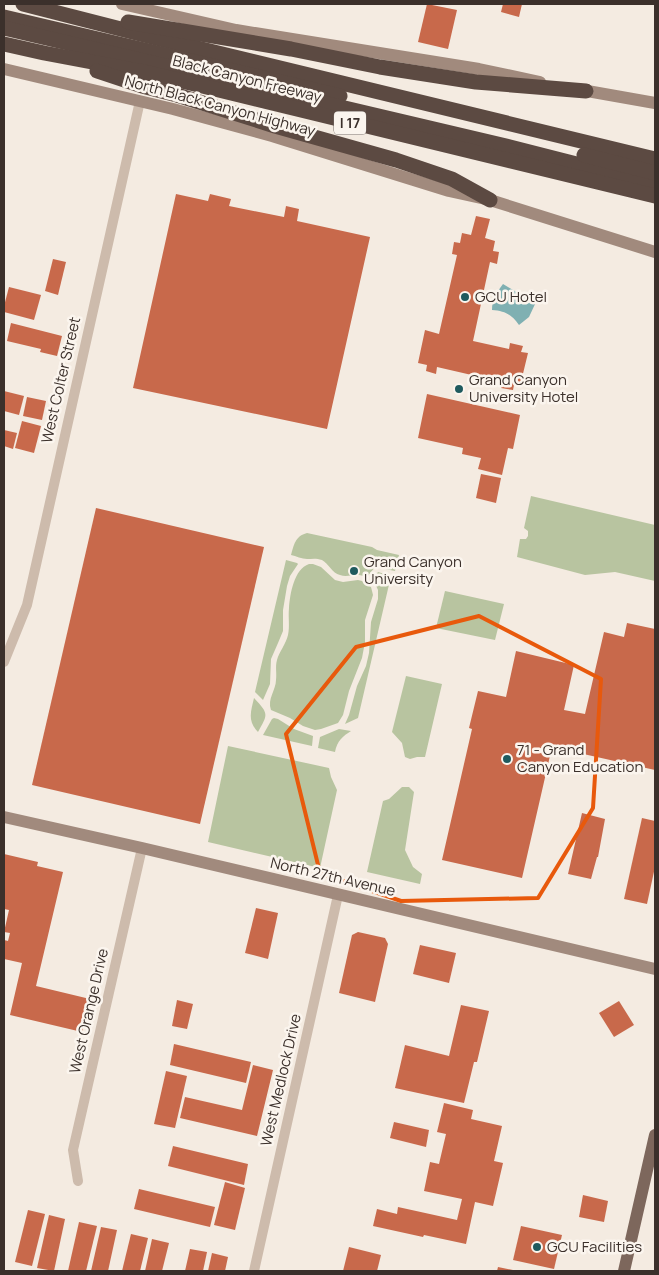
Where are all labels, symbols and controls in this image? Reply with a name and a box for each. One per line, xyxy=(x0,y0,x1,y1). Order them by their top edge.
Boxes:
street label: Black Canyon Freeway xyxy=(170,50,324,107)
street label: North Black Canyon Highway xyxy=(122,70,318,141)
road number: I 17 xyxy=(334,112,366,134)
place label: GCU Hotel xyxy=(475,286,547,307)
marker: GCU Hotel xyxy=(459,291,471,303)
street label: West Colter Street xyxy=(36,315,85,445)
place label: Grand Canyon University Hotel xyxy=(469,369,578,407)
marker: Grand Canyon University Hotel xyxy=(453,383,465,395)
place label: Grand Canyon University xyxy=(364,551,462,589)
marker: Grand Canyon University xyxy=(348,565,360,577)
place label: 71 - Grand Canyon Education xyxy=(517,739,643,777)
marker: 71 - Grand Canyon Education xyxy=(501,753,513,765)
street label: North 27th Avenue xyxy=(268,852,398,901)
street label: West Orange Drive xyxy=(64,946,113,1075)
street label: West Medlock Drive xyxy=(255,1011,306,1148)
place label: GCU Facilities xyxy=(547,1236,642,1257)
marker: GCU Facilities xyxy=(531,1241,543,1253)

